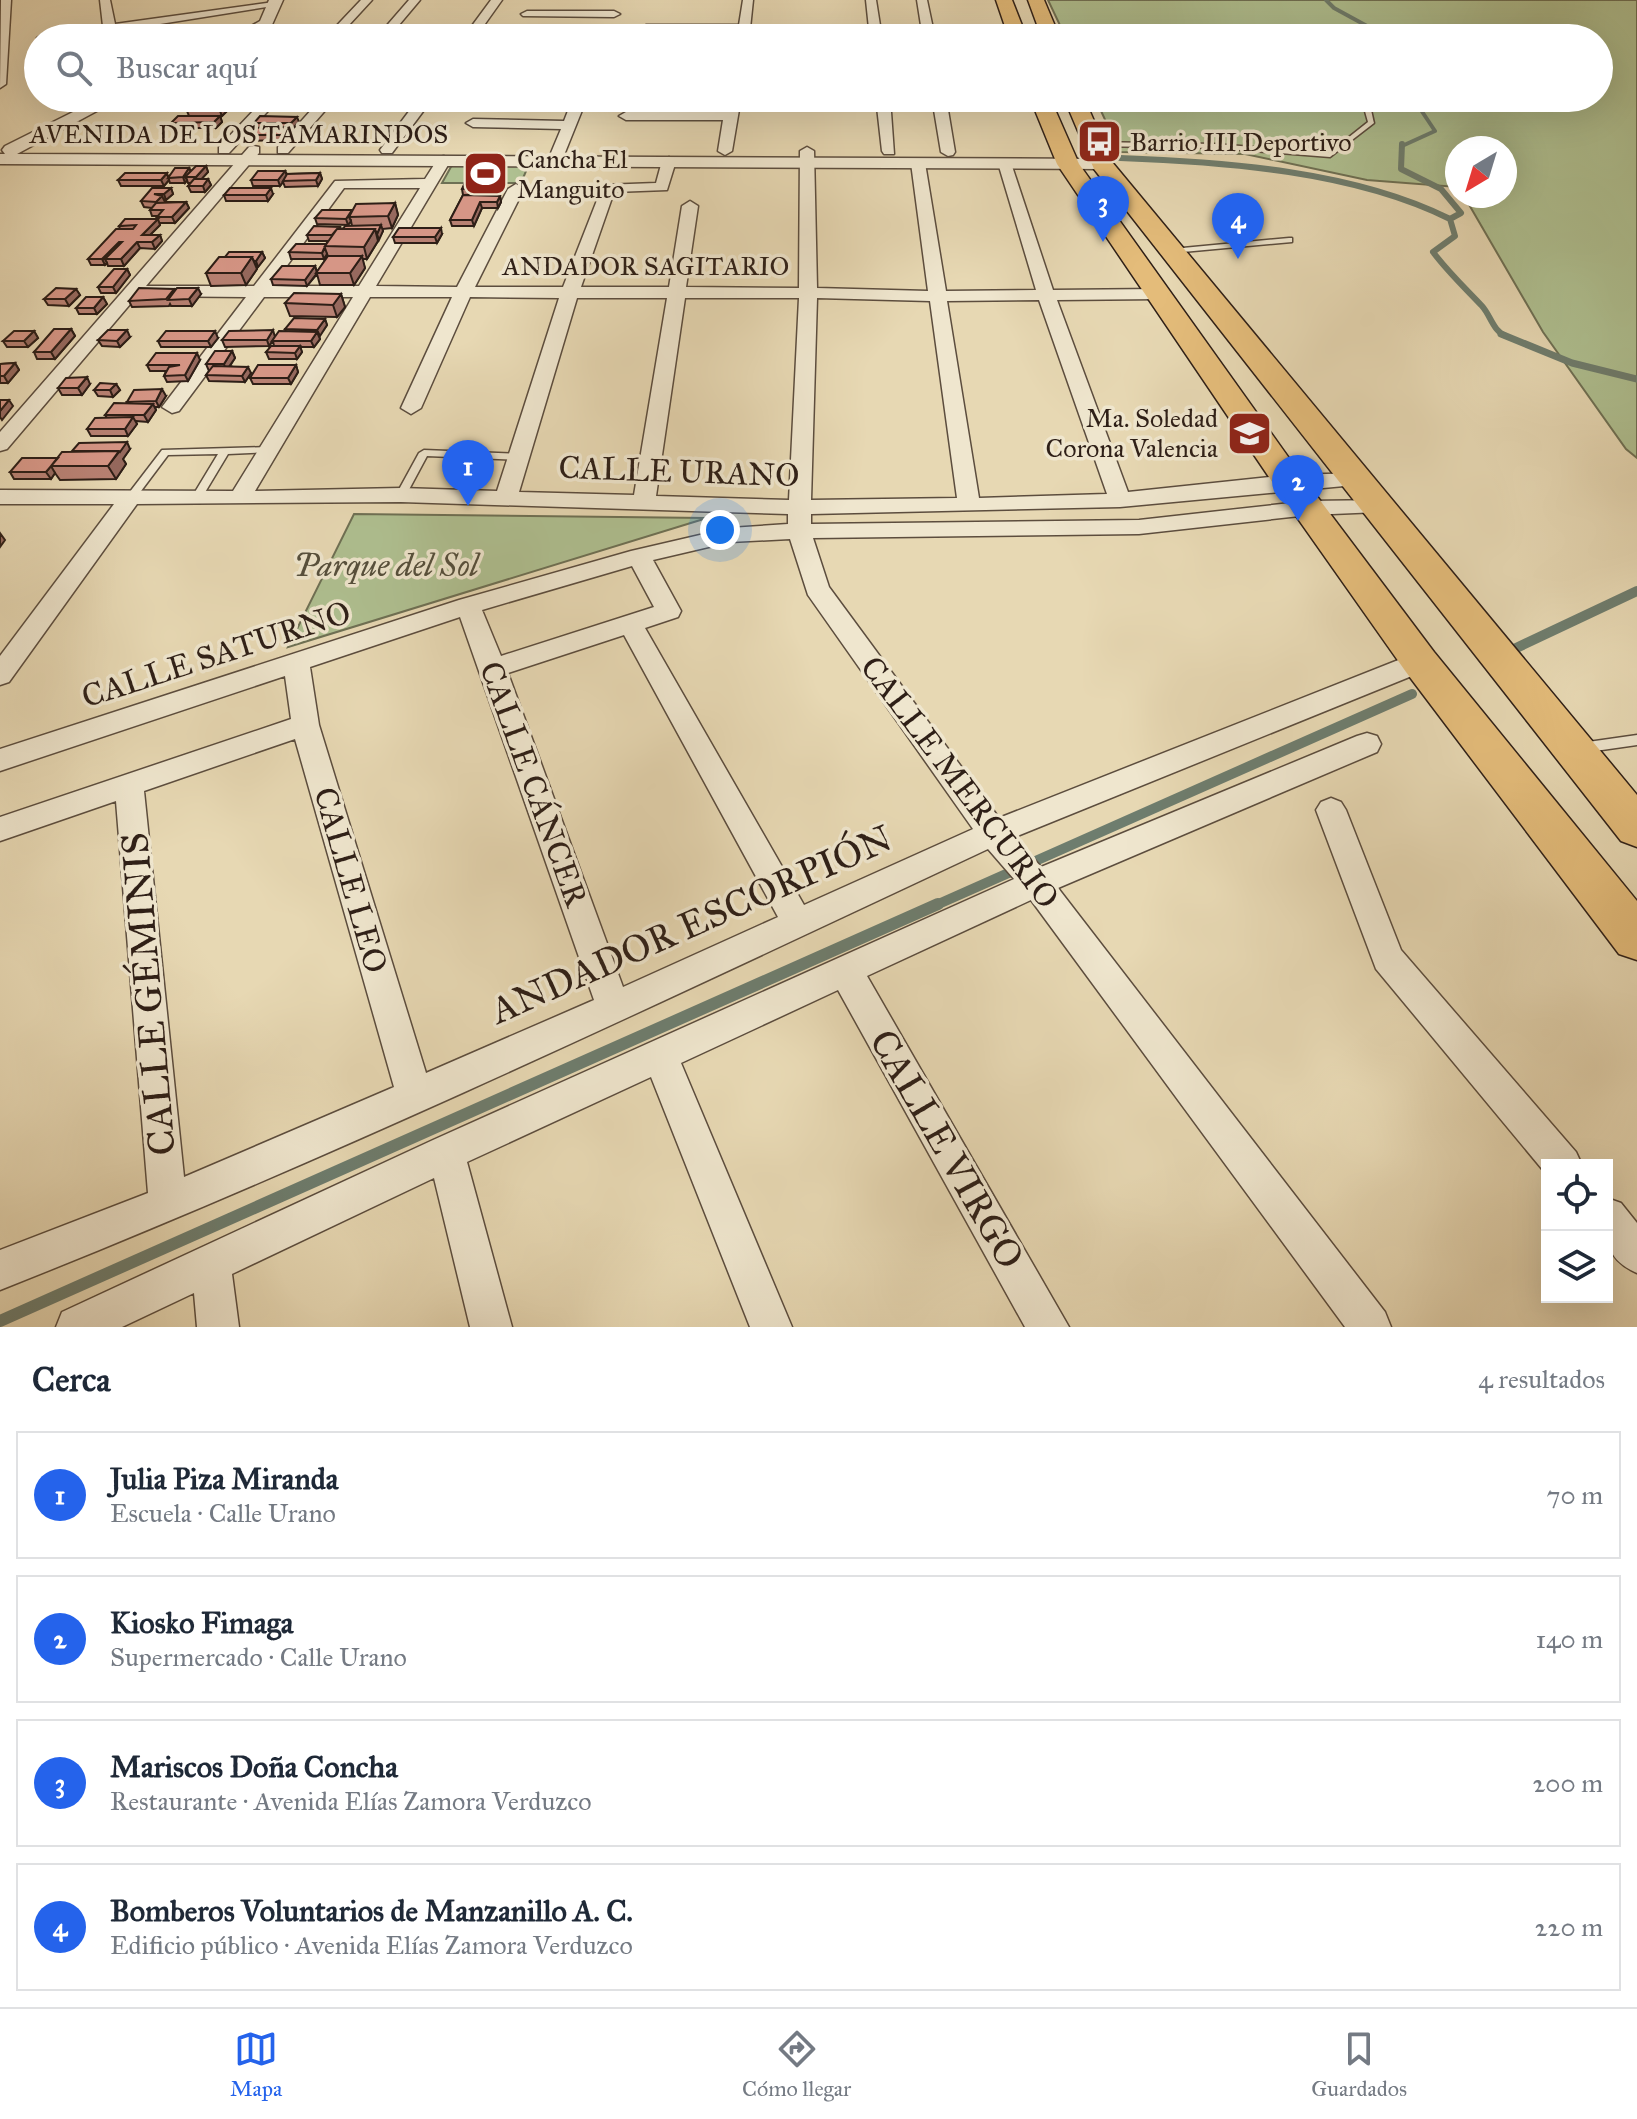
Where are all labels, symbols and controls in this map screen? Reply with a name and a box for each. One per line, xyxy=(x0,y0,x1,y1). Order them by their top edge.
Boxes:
search box xyxy=(24,24,1613,112)
icon: search xyxy=(52,46,96,90)
text: Buscar aquí xyxy=(116,50,257,86)
street label: AVENIDA DE LOS TAMARINDOS xyxy=(29,118,448,150)
bus stop icon: Barrio III Deportivo xyxy=(1075,118,1123,166)
place label: Barrio III Deportivo xyxy=(1130,126,1352,158)
north arrow xyxy=(1445,136,1517,208)
place label: Cancha El Manguito xyxy=(517,143,627,205)
sports icon: Cancha El Manguito xyxy=(462,150,510,198)
pin: 3 xyxy=(1077,176,1129,242)
pin: 4 xyxy=(1212,193,1264,259)
street label: ANDADOR SAGITARIO xyxy=(502,250,789,282)
place label: Ma. Soledad Corona Valencia xyxy=(1046,402,1218,464)
school or university icon: Ma. Soledad Corona Valencia xyxy=(1225,409,1273,457)
pin: 1 xyxy=(442,440,494,506)
street label: CALLE URANO xyxy=(558,448,800,495)
pin: 2 xyxy=(1272,455,1324,521)
your location xyxy=(700,510,740,550)
park label: Parque del Sol xyxy=(294,546,481,585)
street label: CALLE SATURNO xyxy=(77,593,356,716)
street label: CALLE MERCURIO xyxy=(852,649,1067,916)
street label: CALLE CÁNCER xyxy=(471,656,596,913)
street label: CALLE LEO xyxy=(305,783,396,978)
street label: ANDADOR ESCORPIÓN xyxy=(481,814,899,1034)
street label: CALLE GÉMINIS xyxy=(110,831,185,1157)
street label: CALLE VIRGO xyxy=(860,1021,1034,1277)
map controls xyxy=(1541,1159,1613,1303)
button: locate xyxy=(1541,1159,1613,1231)
button: layers xyxy=(1541,1231,1613,1303)
text: Cerca xyxy=(32,1359,111,1400)
text: 4 resultados xyxy=(1478,1363,1605,1395)
text: Julia Piza Miranda xyxy=(110,1461,338,1497)
text: 1 xyxy=(55,1479,65,1511)
text: 70 m xyxy=(1547,1479,1603,1511)
text: Escuela · Calle Urano xyxy=(110,1497,336,1529)
text: Kiosko Fimaga xyxy=(110,1605,293,1641)
text: 2 xyxy=(54,1623,66,1655)
text: 140 m xyxy=(1536,1623,1603,1655)
text: Supermercado · Calle Urano xyxy=(110,1641,407,1673)
text: Mariscos Doña Concha xyxy=(110,1749,398,1785)
text: 3 xyxy=(55,1767,65,1799)
text: 200 m xyxy=(1532,1767,1603,1799)
text: Restaurante · Avenida Elías Zamora Verduzco xyxy=(110,1785,592,1817)
text: Bomberos Voluntarios de Manzanillo A. C. xyxy=(110,1893,633,1929)
text: 4 xyxy=(53,1911,67,1943)
text: 220 m xyxy=(1535,1911,1603,1943)
text: Edificio público · Avenida Elías Zamora Verduzco xyxy=(110,1929,633,1961)
tab: Mapa xyxy=(230,2027,282,2102)
tab: Cómo llegar xyxy=(742,2027,851,2102)
tab: Guardados xyxy=(1311,2027,1407,2102)

